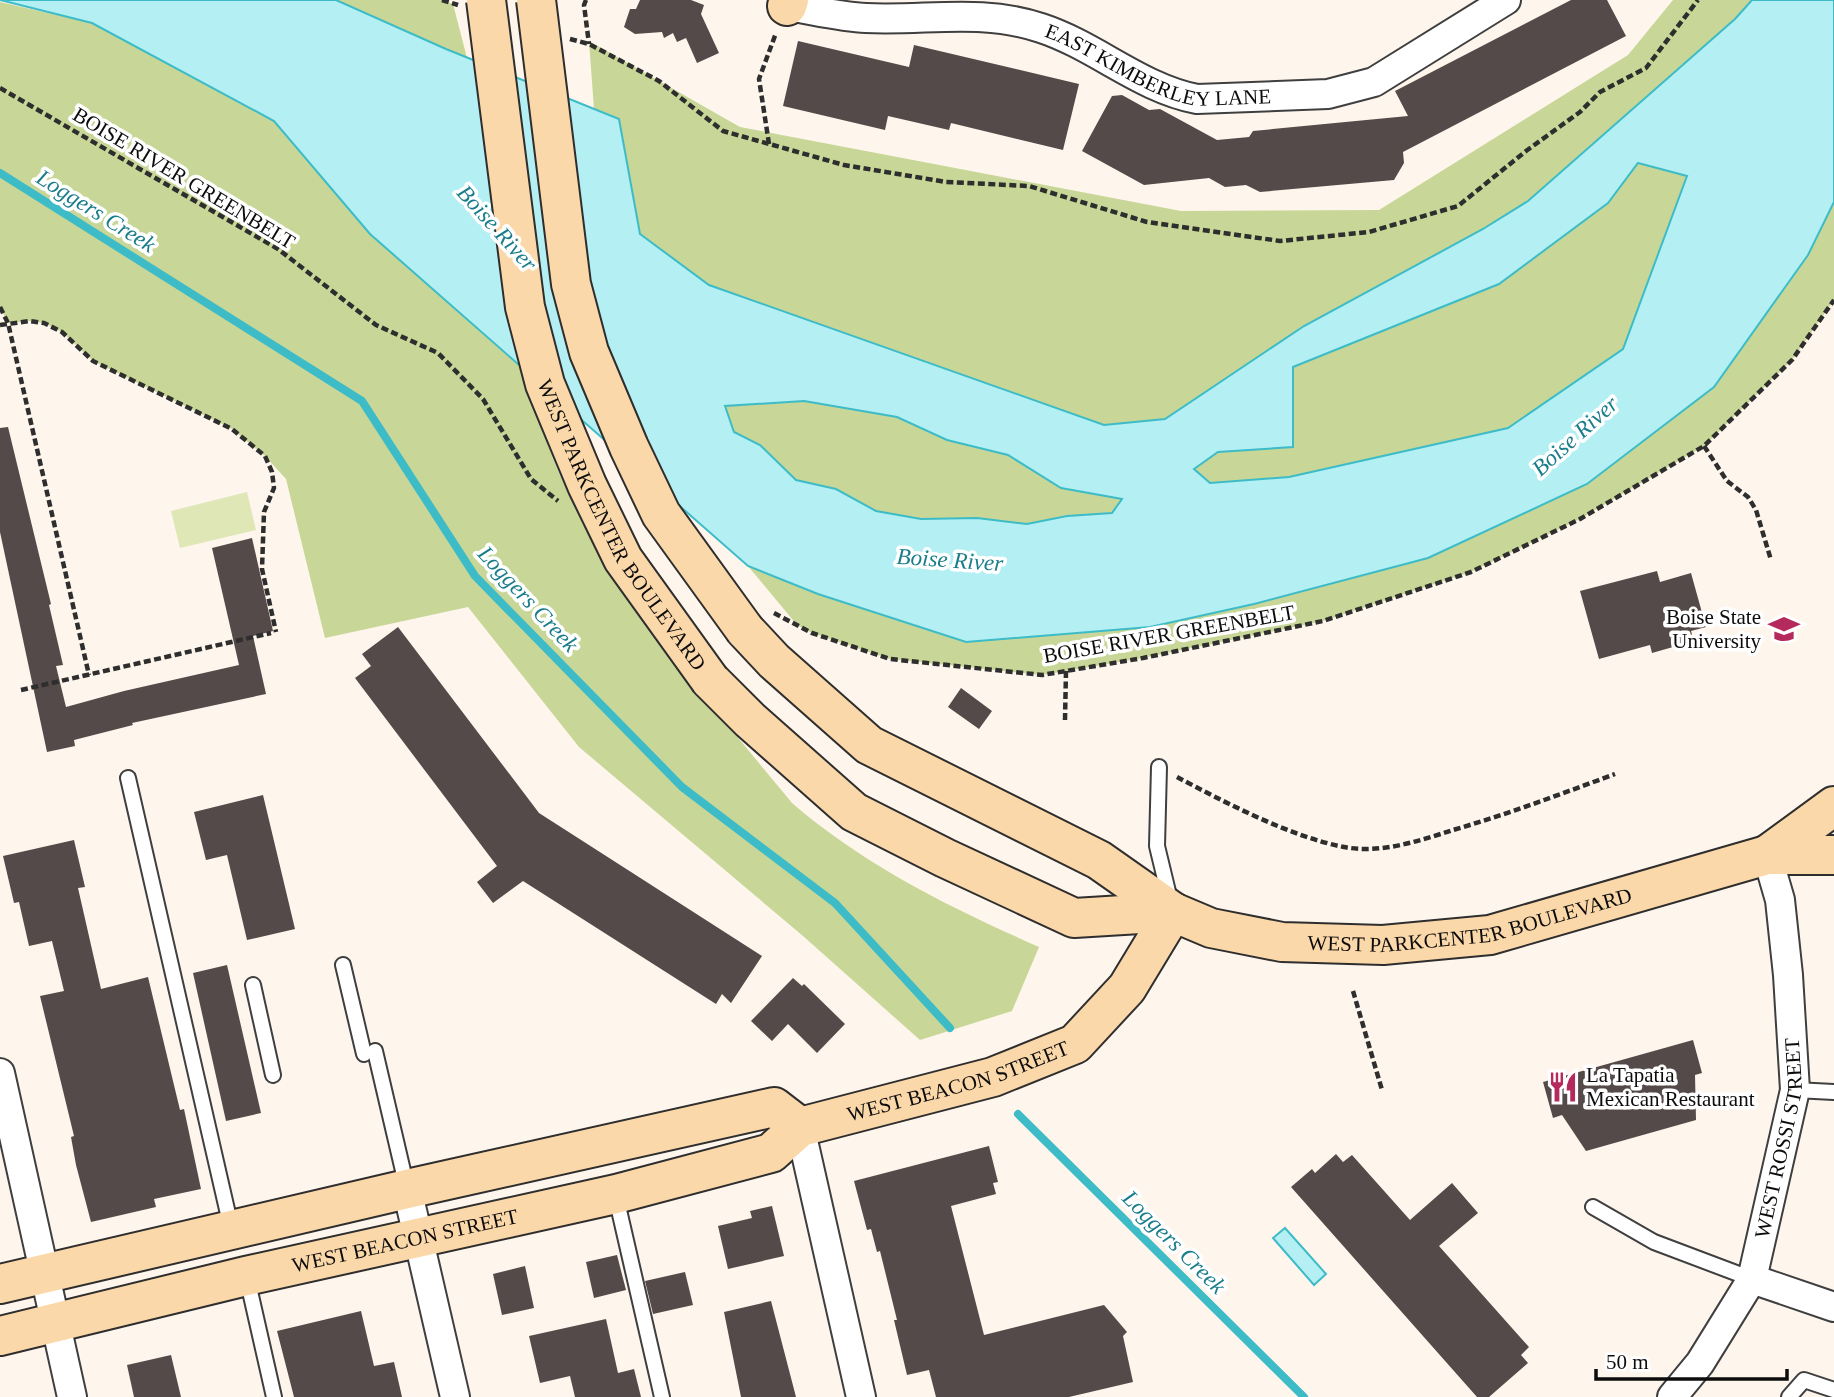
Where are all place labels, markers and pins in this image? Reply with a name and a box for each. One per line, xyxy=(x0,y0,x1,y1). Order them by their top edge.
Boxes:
place label: Boise State University xyxy=(1666,605,1761,653)
school or university icon: Boise State University xyxy=(1767,612,1801,646)
place label: La Tapatia Mexican Restaurant xyxy=(1586,1063,1755,1111)
restaurant icon: La Tapatia Mexican Restaurant xyxy=(1546,1070,1580,1104)

